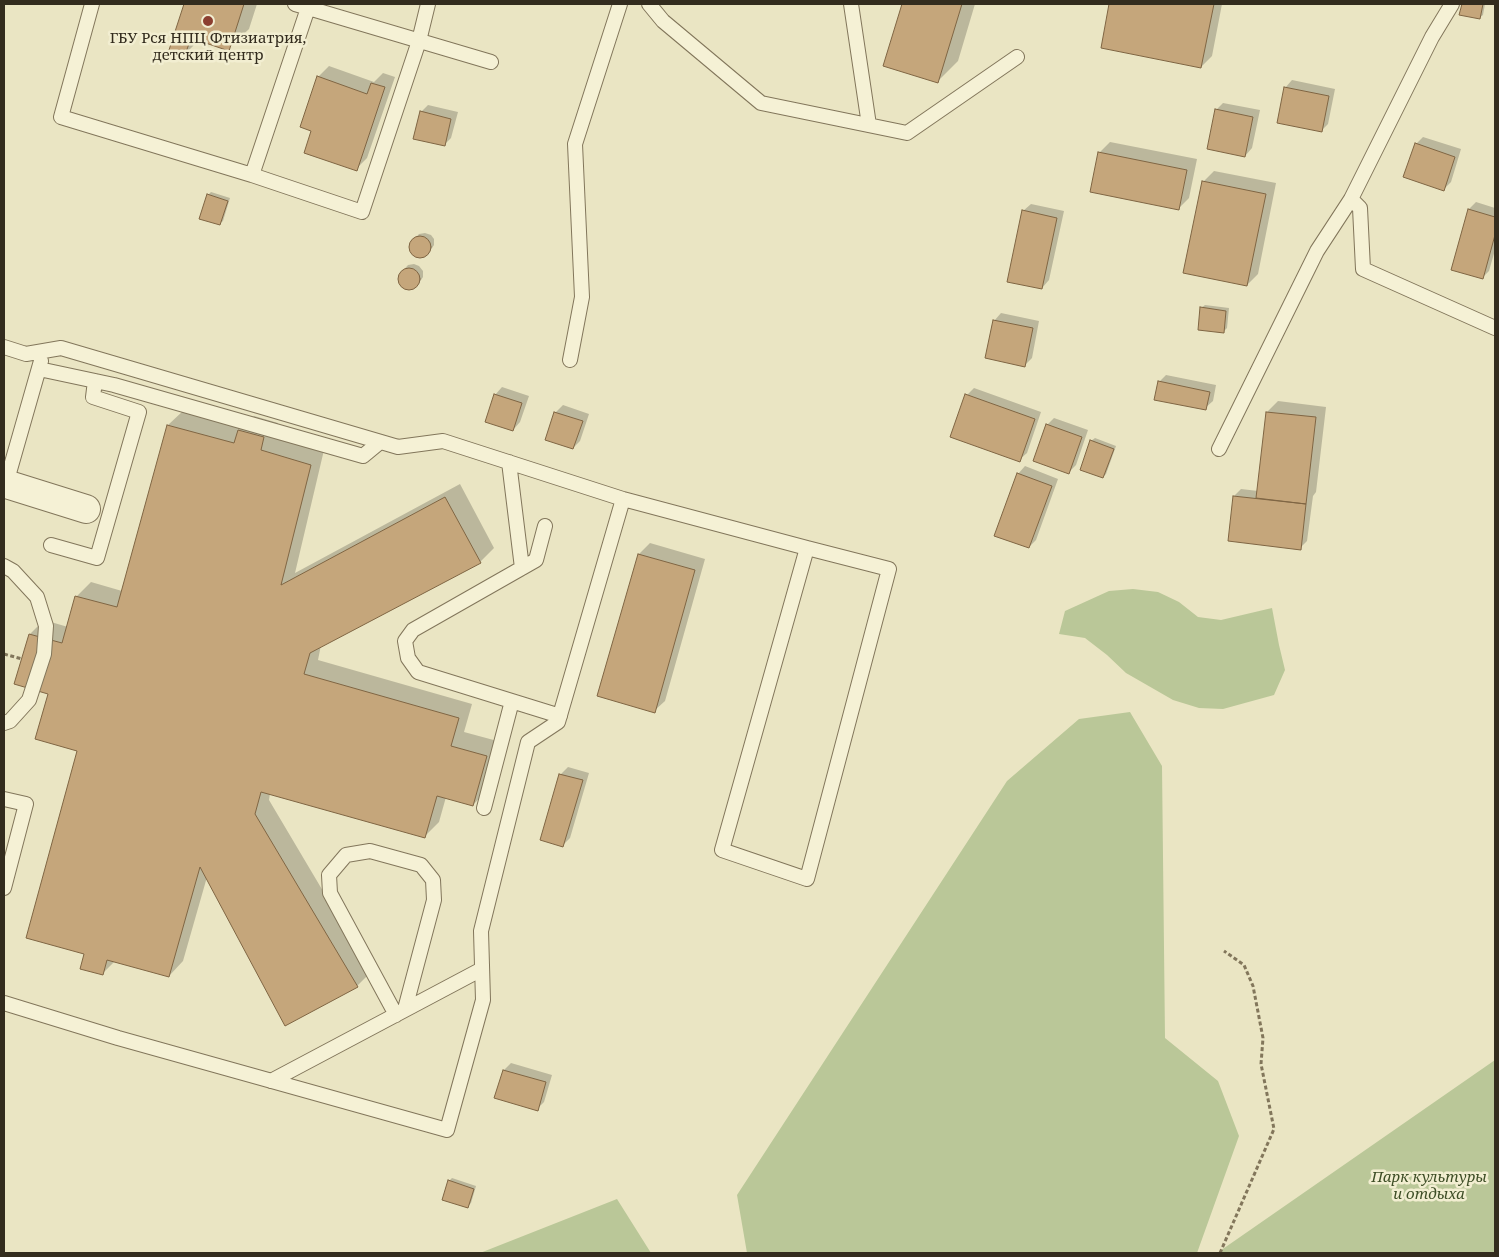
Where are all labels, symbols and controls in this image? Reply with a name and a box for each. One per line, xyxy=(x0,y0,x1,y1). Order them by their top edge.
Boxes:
marker: ГБУ Рся НПЦ Фтизиатрия, детский центр xyxy=(201,14,215,28)
place label: ГБУ Рся НПЦ Фтизиатрия, детский центр xyxy=(110,30,306,65)
park label: Парк культуры и отдыха xyxy=(1371,1169,1487,1204)

